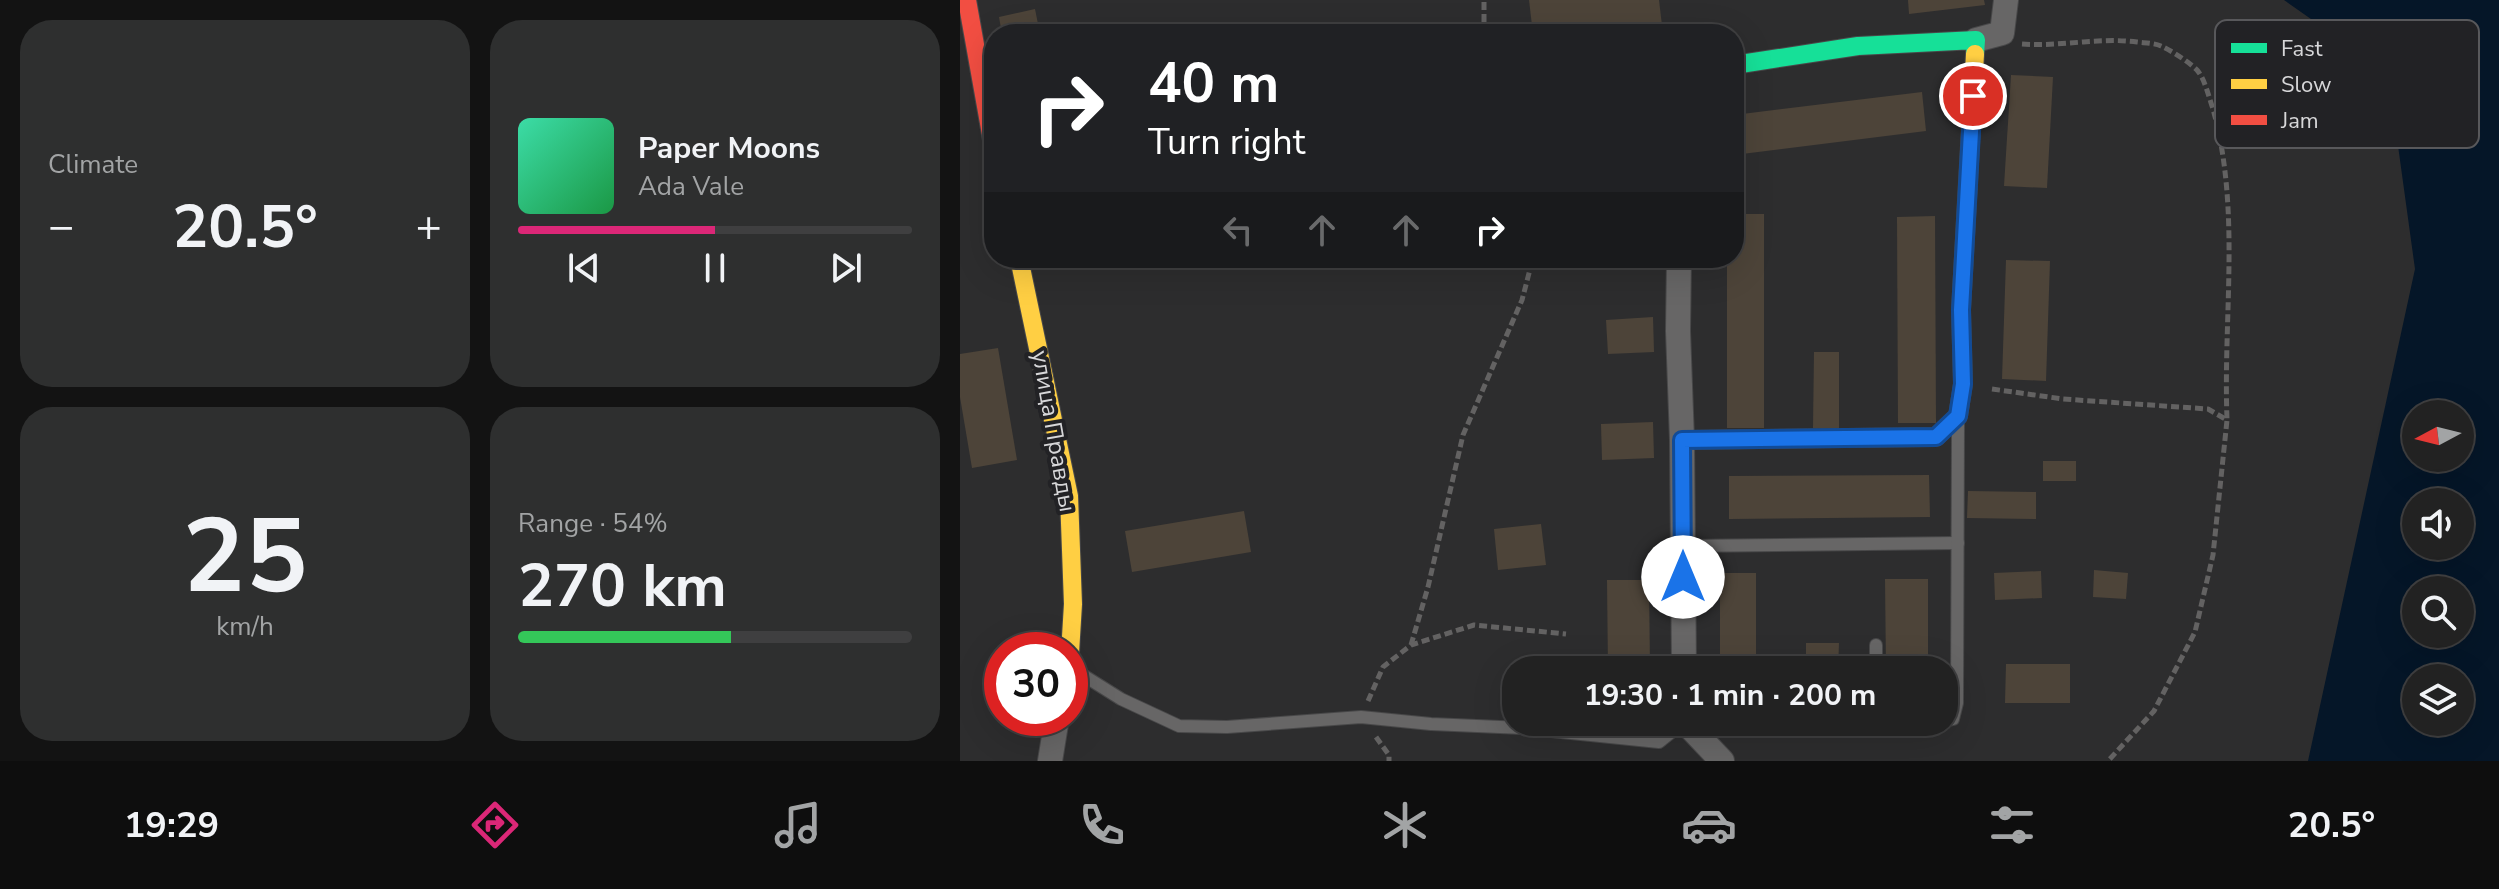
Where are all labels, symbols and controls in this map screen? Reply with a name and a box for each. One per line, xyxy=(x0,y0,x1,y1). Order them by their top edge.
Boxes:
legend xyxy=(2215,20,2479,148)
text: Fast xyxy=(2281,34,2323,64)
text: 40 m xyxy=(1148,45,1279,122)
icon: right xyxy=(1016,56,1120,160)
pin xyxy=(1939,62,2007,130)
text: Slow xyxy=(2281,70,2332,100)
icon: arrive xyxy=(1951,74,1995,118)
text: Jam xyxy=(2280,106,2319,136)
text: Turn right xyxy=(1148,118,1305,167)
text: Paper Moons xyxy=(638,128,820,169)
text: Climate xyxy=(48,147,138,182)
text: Ada Vale xyxy=(638,169,744,204)
text: 20.5° xyxy=(172,186,318,268)
text: − xyxy=(48,197,74,257)
text: + xyxy=(416,197,442,257)
icon: left xyxy=(1216,208,1260,252)
icon: ahead xyxy=(1300,208,1344,252)
icon: ahead xyxy=(1384,208,1428,252)
icon: right xyxy=(1468,208,1512,252)
icon: previous xyxy=(562,246,606,290)
icon: pause xyxy=(693,246,737,290)
icon: next xyxy=(824,246,868,290)
street label: улица Правды xyxy=(1024,348,1084,514)
north arrow xyxy=(2402,400,2474,472)
map controls xyxy=(2402,400,2474,736)
text: 25 xyxy=(183,486,307,628)
button: sound xyxy=(2402,488,2474,560)
text: Range · 54% xyxy=(518,506,668,541)
position arrow xyxy=(1641,535,1725,619)
text: 270 km xyxy=(518,545,727,627)
button: search xyxy=(2402,576,2474,648)
text: km/h xyxy=(216,609,274,644)
speed limit sign: 30 xyxy=(984,632,1088,736)
button: layers xyxy=(2402,664,2474,736)
text: 19:30 · 1 min · 200 m xyxy=(1584,675,1876,716)
icon: directions xyxy=(467,797,523,853)
icon: music xyxy=(770,797,826,853)
icon: phone xyxy=(1074,797,1130,853)
icon: climate xyxy=(1377,797,1433,853)
icon: car xyxy=(1681,797,1737,853)
icon: filters xyxy=(1984,797,2040,853)
text: 19:29 xyxy=(124,801,219,850)
text: 20.5° xyxy=(2288,801,2375,850)

